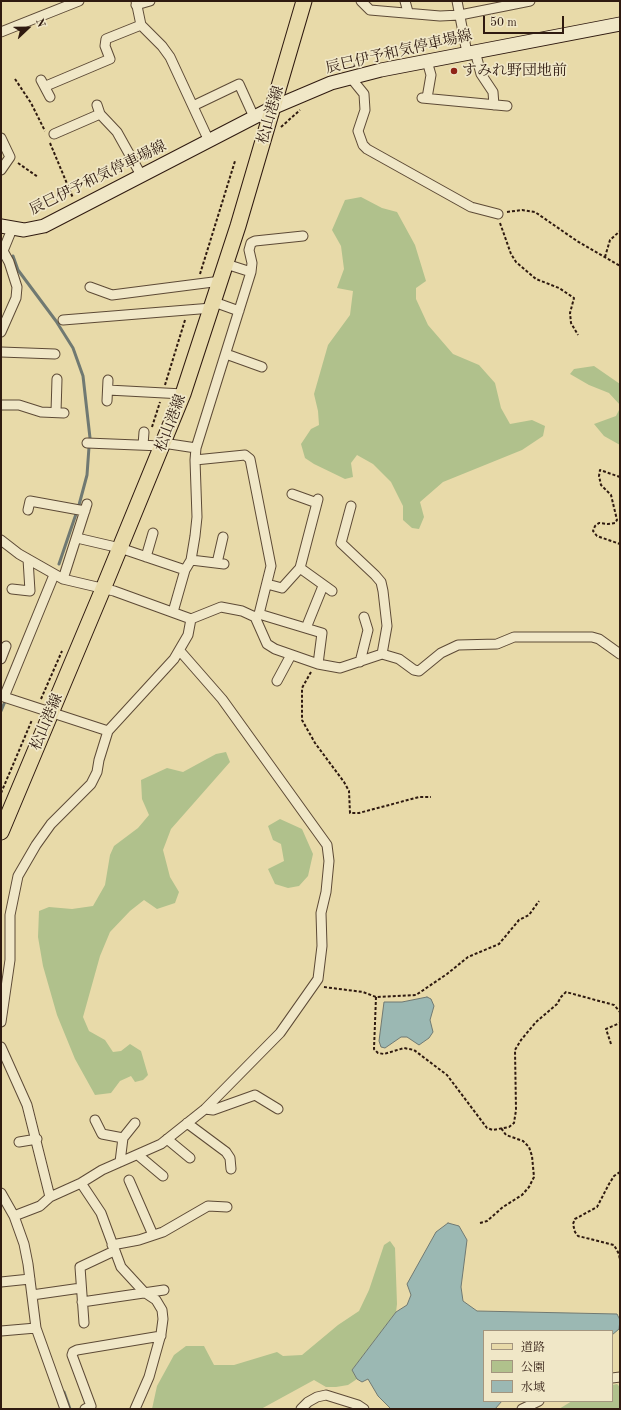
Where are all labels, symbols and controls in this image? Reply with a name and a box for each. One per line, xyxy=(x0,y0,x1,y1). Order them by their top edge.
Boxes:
north arrow xyxy=(8,8,48,48)
scale bar xyxy=(485,8,566,34)
text: N xyxy=(33,17,46,29)
text: 50 m xyxy=(490,17,517,29)
street label: 辰巳伊予和気停車場線 xyxy=(324,26,474,78)
place label: すみれ野団地前 xyxy=(462,62,567,80)
marker: すみれ野団地前 xyxy=(449,66,459,76)
street label: 松山港線 xyxy=(254,84,288,146)
street label: 辰巳伊予和気停車場線 xyxy=(27,137,169,219)
street label: 松山港線 xyxy=(152,392,190,454)
street label: 松山港線 xyxy=(27,691,67,753)
legend xyxy=(483,1330,613,1402)
text: 道路 xyxy=(521,1342,545,1354)
text: 公園 xyxy=(521,1362,545,1374)
text: 水域 xyxy=(521,1382,545,1394)

